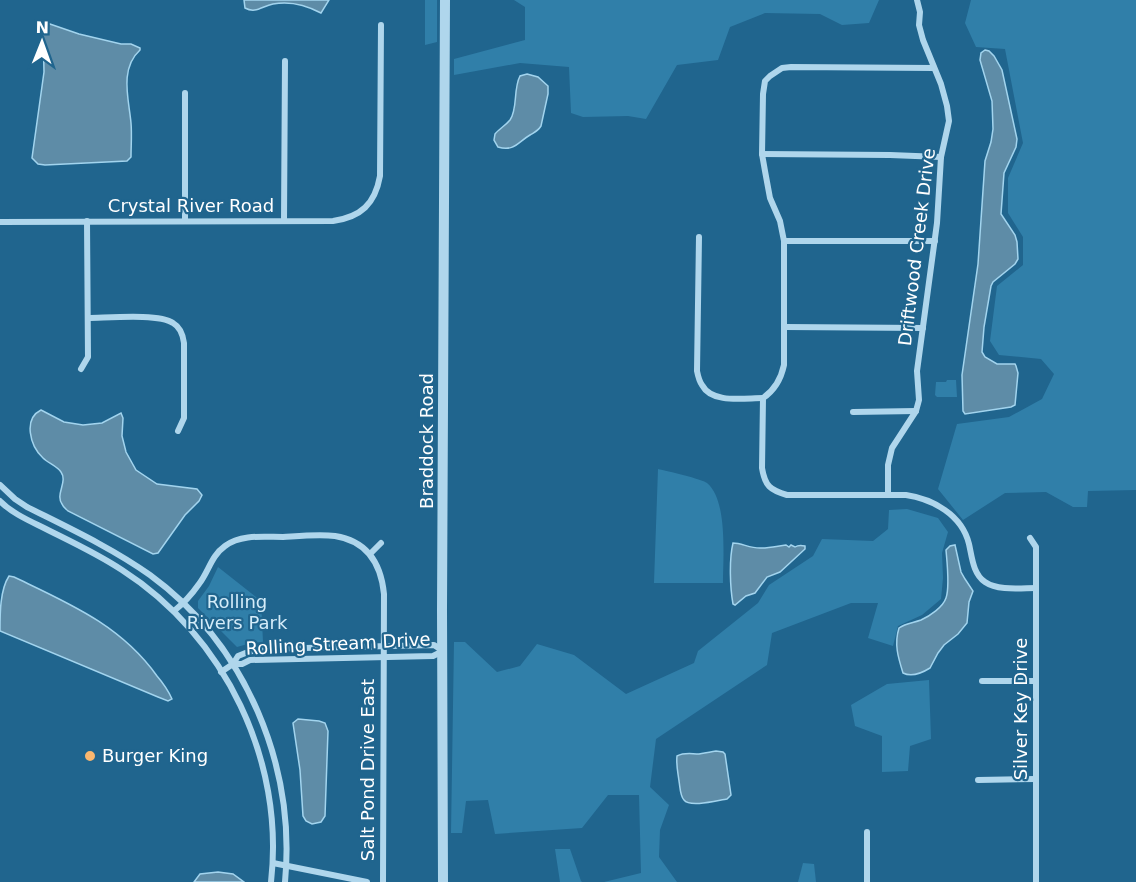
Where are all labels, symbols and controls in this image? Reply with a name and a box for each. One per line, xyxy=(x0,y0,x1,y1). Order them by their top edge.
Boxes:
north arrow xyxy=(12,12,72,72)
text: N xyxy=(35,18,49,37)
street label: Driftwood Creek Drive xyxy=(894,147,939,347)
street label: Crystal River Road xyxy=(108,195,274,216)
street label: Braddock Road xyxy=(416,373,437,509)
park label: Rolling Rivers Park xyxy=(187,591,288,633)
street label: Rolling Stream Drive xyxy=(245,628,431,659)
street label: Silver Key Drive xyxy=(1010,638,1031,780)
street label: Salt Pond Drive East xyxy=(357,679,378,861)
place label: Burger King xyxy=(102,745,208,766)
marker: Burger King xyxy=(83,749,97,763)

